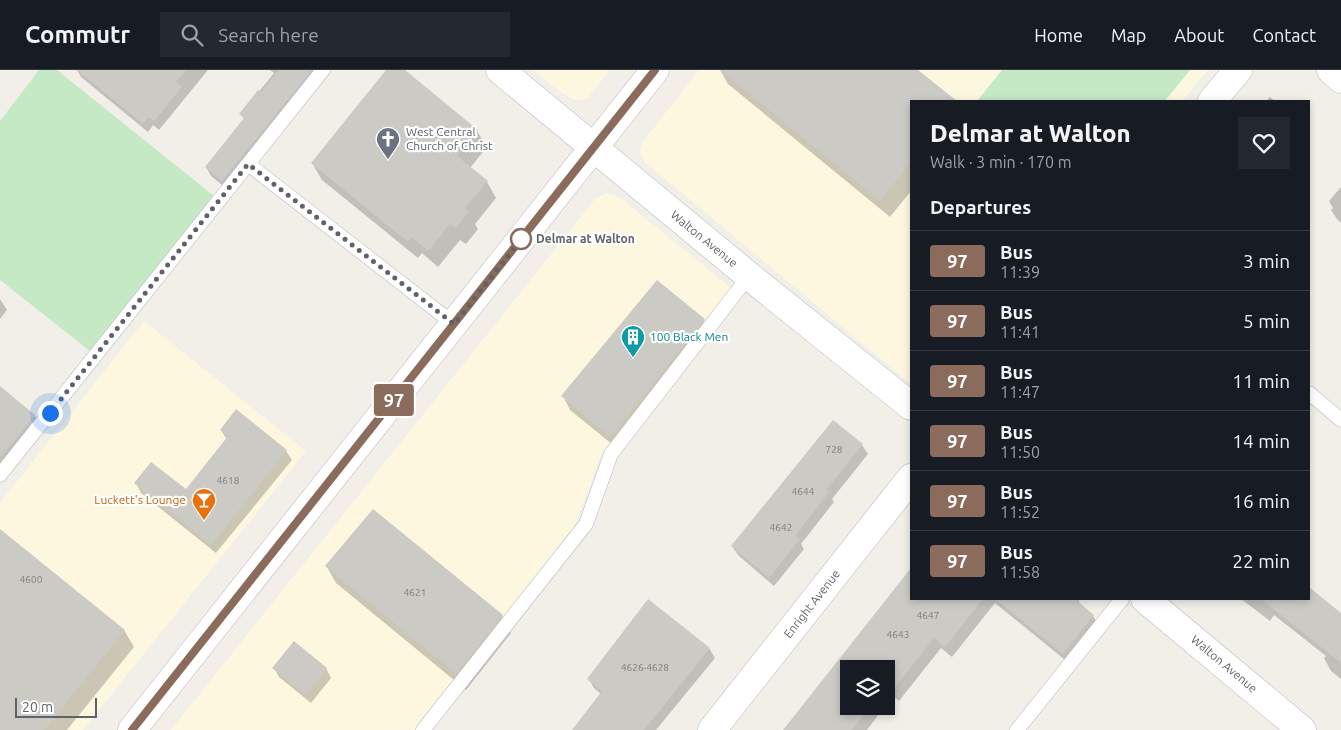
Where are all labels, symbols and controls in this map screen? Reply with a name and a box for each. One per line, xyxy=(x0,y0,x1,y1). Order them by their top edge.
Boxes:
search box xyxy=(160,12,510,57)
text: Commutr xyxy=(25,21,130,48)
icon: search xyxy=(178,21,206,49)
text: Search here xyxy=(218,24,319,46)
text: Home xyxy=(1034,25,1083,45)
text: Map xyxy=(1111,25,1146,45)
text: About xyxy=(1174,25,1224,45)
text: Contact xyxy=(1252,25,1316,45)
button: heart xyxy=(1238,117,1290,169)
text: Delmar at Walton xyxy=(930,120,1131,147)
place label: West Central Church of Christ xyxy=(406,125,493,152)
church icon: West Central Church of Christ xyxy=(375,126,401,160)
text: Walk · 3 min · 170 m xyxy=(930,153,1072,171)
text: Departures xyxy=(930,196,1031,218)
street label: Walton Avenue xyxy=(668,208,740,269)
marker: Delmar at Walton xyxy=(510,228,532,250)
place label: Delmar at Walton xyxy=(536,232,635,245)
text: Bus xyxy=(1000,241,1033,263)
text: 3 min xyxy=(1243,250,1290,272)
text: 97 xyxy=(947,251,968,271)
text: 11:39 xyxy=(1000,263,1040,281)
text: Bus xyxy=(1000,301,1033,323)
text: 5 min xyxy=(1243,310,1290,332)
text: 97 xyxy=(947,311,968,331)
text: 11:41 xyxy=(1000,323,1040,341)
building icon: 100 Black Men xyxy=(620,324,646,358)
place label: 100 Black Men xyxy=(650,330,728,343)
text: Bus xyxy=(1000,361,1033,383)
text: 11 min xyxy=(1232,370,1290,392)
text: 97 xyxy=(947,371,968,391)
text: 11:47 xyxy=(1000,383,1040,401)
line badge: 97 xyxy=(372,384,416,416)
text: 97 xyxy=(384,390,404,410)
your location xyxy=(38,401,63,426)
text: Bus xyxy=(1000,421,1033,443)
text: 14 min xyxy=(1232,430,1290,452)
text: 97 xyxy=(947,431,968,451)
text: 11:50 xyxy=(1000,443,1040,461)
house number: 728 xyxy=(826,444,843,455)
house number: 4618 xyxy=(217,475,240,486)
text: Bus xyxy=(1000,481,1033,503)
house number: 4644 xyxy=(792,486,815,497)
bar icon: Luckett's Lounge xyxy=(191,487,217,521)
text: 16 min xyxy=(1232,490,1290,512)
text: 97 xyxy=(947,491,968,511)
place label: Luckett's Lounge xyxy=(94,493,186,506)
text: 11:52 xyxy=(1000,503,1040,521)
house number: 4642 xyxy=(770,522,792,533)
text: Bus xyxy=(1000,541,1033,563)
text: 22 min xyxy=(1232,550,1290,572)
text: 97 xyxy=(947,551,968,571)
text: 11:58 xyxy=(1000,563,1040,581)
street label: Enright Avenue xyxy=(781,567,842,640)
house number: 4600 xyxy=(20,574,43,585)
house number: 4621 xyxy=(404,587,426,598)
house number: 4647 xyxy=(917,610,939,621)
house number: 4643 xyxy=(887,629,909,640)
street label: Walton Avenue xyxy=(1189,632,1260,695)
map controls xyxy=(840,660,895,715)
button: layers xyxy=(840,660,895,715)
house number: 4626-4628 xyxy=(621,662,669,673)
scale bar xyxy=(15,695,98,718)
text: 20 m xyxy=(22,699,53,715)

